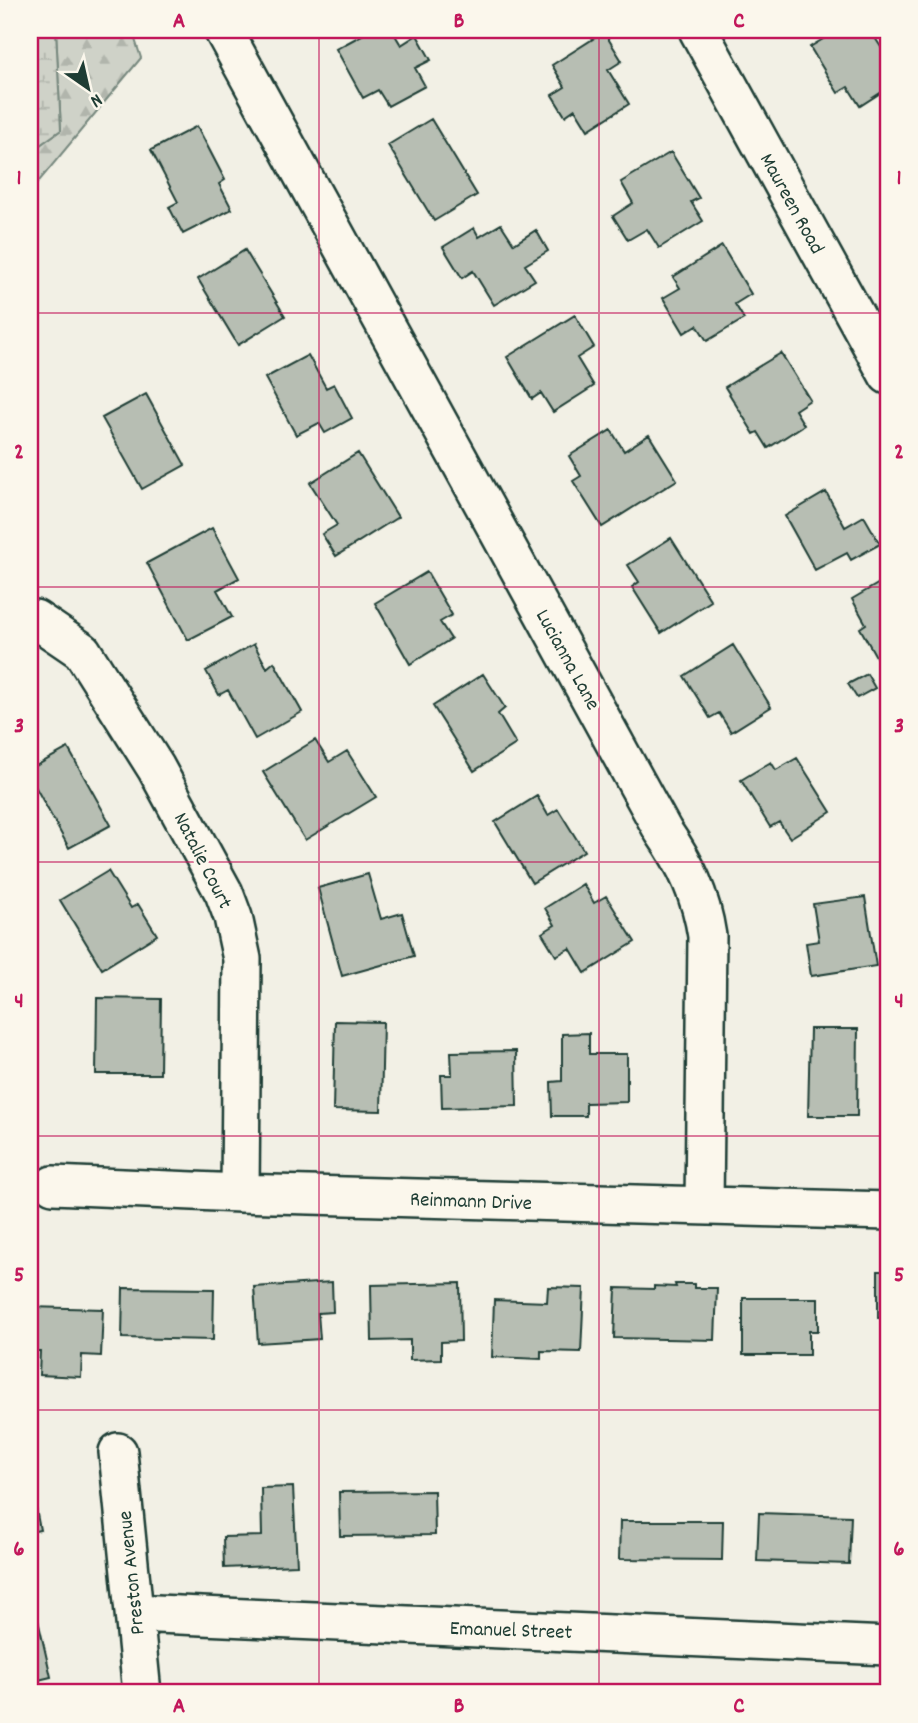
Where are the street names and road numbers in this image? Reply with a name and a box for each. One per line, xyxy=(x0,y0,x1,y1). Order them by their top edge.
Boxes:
street label: Maureen Road xyxy=(750,149,830,260)
street label: Lucianna Lane xyxy=(526,605,606,716)
street label: Natalie Court xyxy=(164,808,239,915)
street label: Reinmann Drive xyxy=(409,1186,532,1220)
street label: Preston Avenue xyxy=(112,1509,154,1636)
street label: Emanuel Street xyxy=(449,1615,573,1649)

